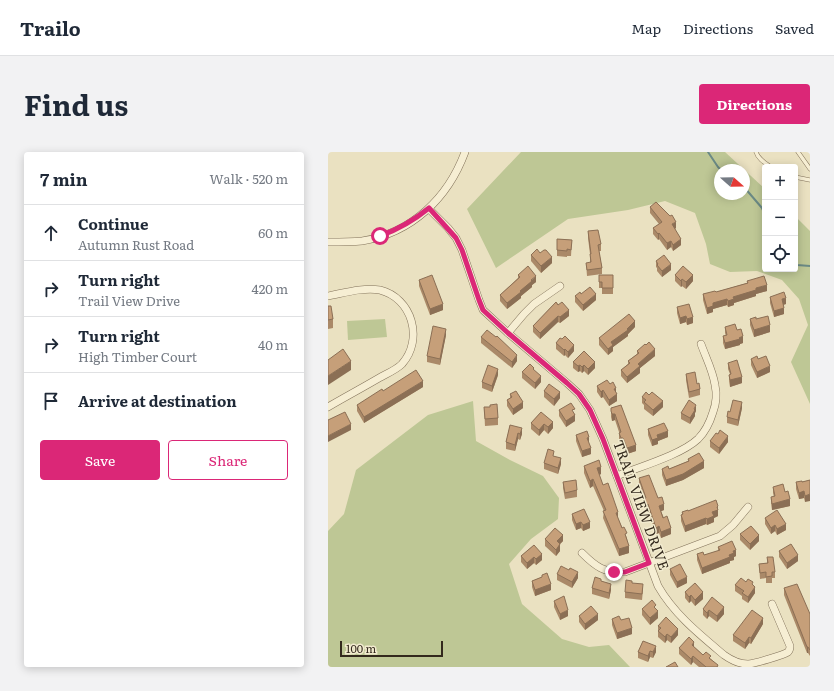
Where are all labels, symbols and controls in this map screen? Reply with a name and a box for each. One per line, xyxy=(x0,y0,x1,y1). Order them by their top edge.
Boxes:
text: Trailo xyxy=(20,14,81,42)
text: Map xyxy=(631,18,661,38)
text: Directions xyxy=(683,18,753,38)
text: Saved xyxy=(775,18,814,38)
text: Find us xyxy=(24,83,128,125)
button: Directions xyxy=(699,84,810,124)
north arrow xyxy=(714,164,750,200)
map controls xyxy=(762,164,798,272)
button: + xyxy=(762,164,798,200)
text: 7 min xyxy=(40,166,88,191)
text: Walk · 520 m xyxy=(209,169,288,188)
button: − xyxy=(762,200,798,236)
text: Continue xyxy=(78,212,148,235)
icon: ahead xyxy=(40,222,62,244)
text: 60 m xyxy=(258,223,288,242)
route start xyxy=(371,227,389,245)
text: Autumn Rust Road xyxy=(78,235,194,254)
button: locate xyxy=(762,236,798,272)
text: Turn right xyxy=(78,268,160,291)
icon: right xyxy=(40,278,62,300)
text: 420 m xyxy=(252,279,288,298)
text: Trail View Drive xyxy=(78,291,180,310)
text: Turn right xyxy=(78,324,160,347)
icon: right xyxy=(40,334,62,356)
text: 40 m xyxy=(258,335,288,354)
text: High Timber Court xyxy=(78,347,197,366)
text: Arrive at destination xyxy=(78,389,237,412)
icon: arrive xyxy=(40,390,62,412)
street label: TRAIL VIEW DRIVE xyxy=(609,437,675,573)
button: Save xyxy=(40,440,160,480)
button: Share xyxy=(168,440,288,480)
route end xyxy=(605,563,623,581)
scale bar xyxy=(340,639,443,658)
text: 100 m xyxy=(346,640,376,656)

